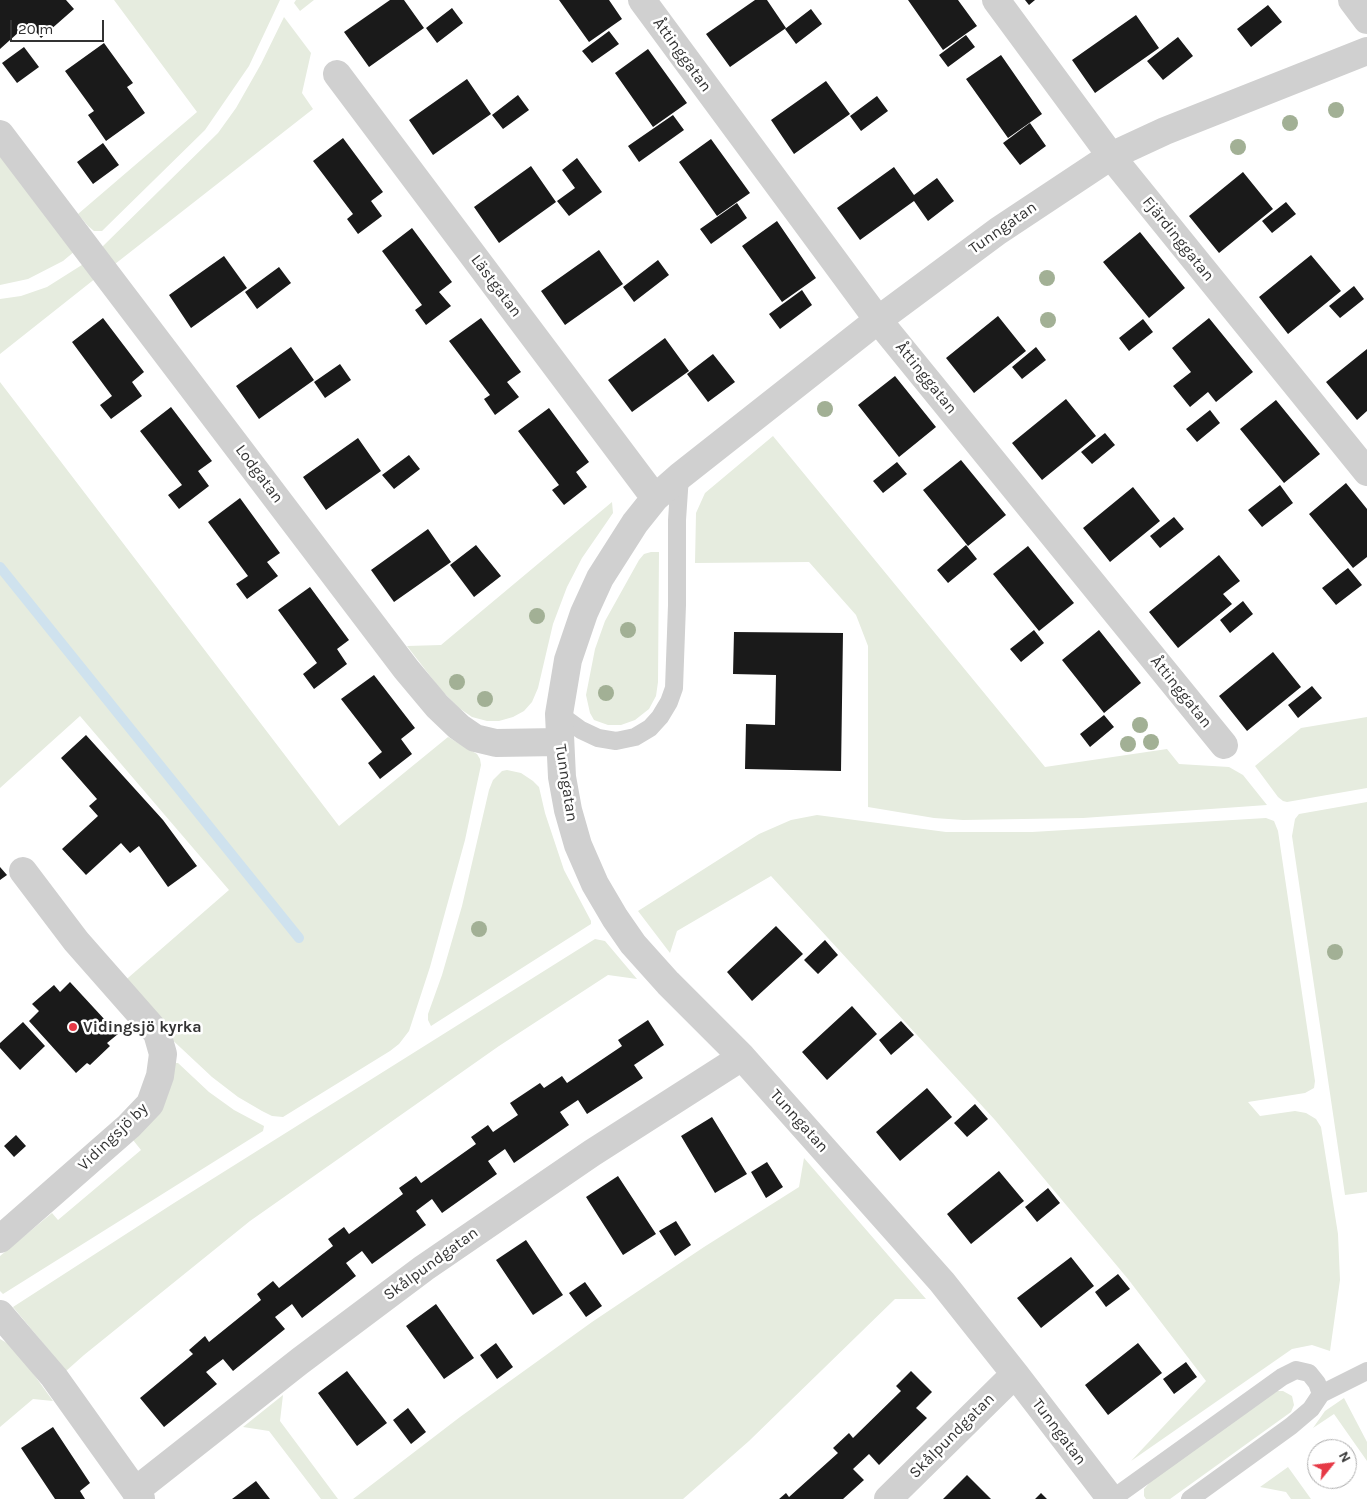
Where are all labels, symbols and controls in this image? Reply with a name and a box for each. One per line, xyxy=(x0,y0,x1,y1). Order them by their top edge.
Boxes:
scale bar xyxy=(12,10,106,42)
street label: Åttinggatan xyxy=(649,14,715,96)
text: 20 m xyxy=(18,20,53,38)
street label: Fjärdinggatan xyxy=(1138,193,1218,285)
street label: Tunngatan xyxy=(965,198,1041,258)
street label: Lästgatan xyxy=(466,251,526,321)
street label: Åttinggatan xyxy=(891,338,961,418)
street label: Lodgatan xyxy=(231,441,287,507)
street label: Åttinggatan xyxy=(1146,652,1216,732)
street label: Tunngatan xyxy=(550,743,582,823)
place label: Vidingsjö kyrka xyxy=(83,1017,202,1037)
marker: Vidingsjö kyrka xyxy=(67,1021,79,1033)
street label: Tunngatan xyxy=(766,1086,832,1156)
street label: Vidingsjö by xyxy=(74,1099,152,1175)
street label: Skålpundgatan xyxy=(380,1223,482,1305)
street label: Skålpundgatan xyxy=(905,1389,999,1483)
street label: Tunngatan xyxy=(1028,1395,1090,1469)
north arrow xyxy=(1307,1439,1357,1489)
text: N xyxy=(1335,1448,1355,1465)

